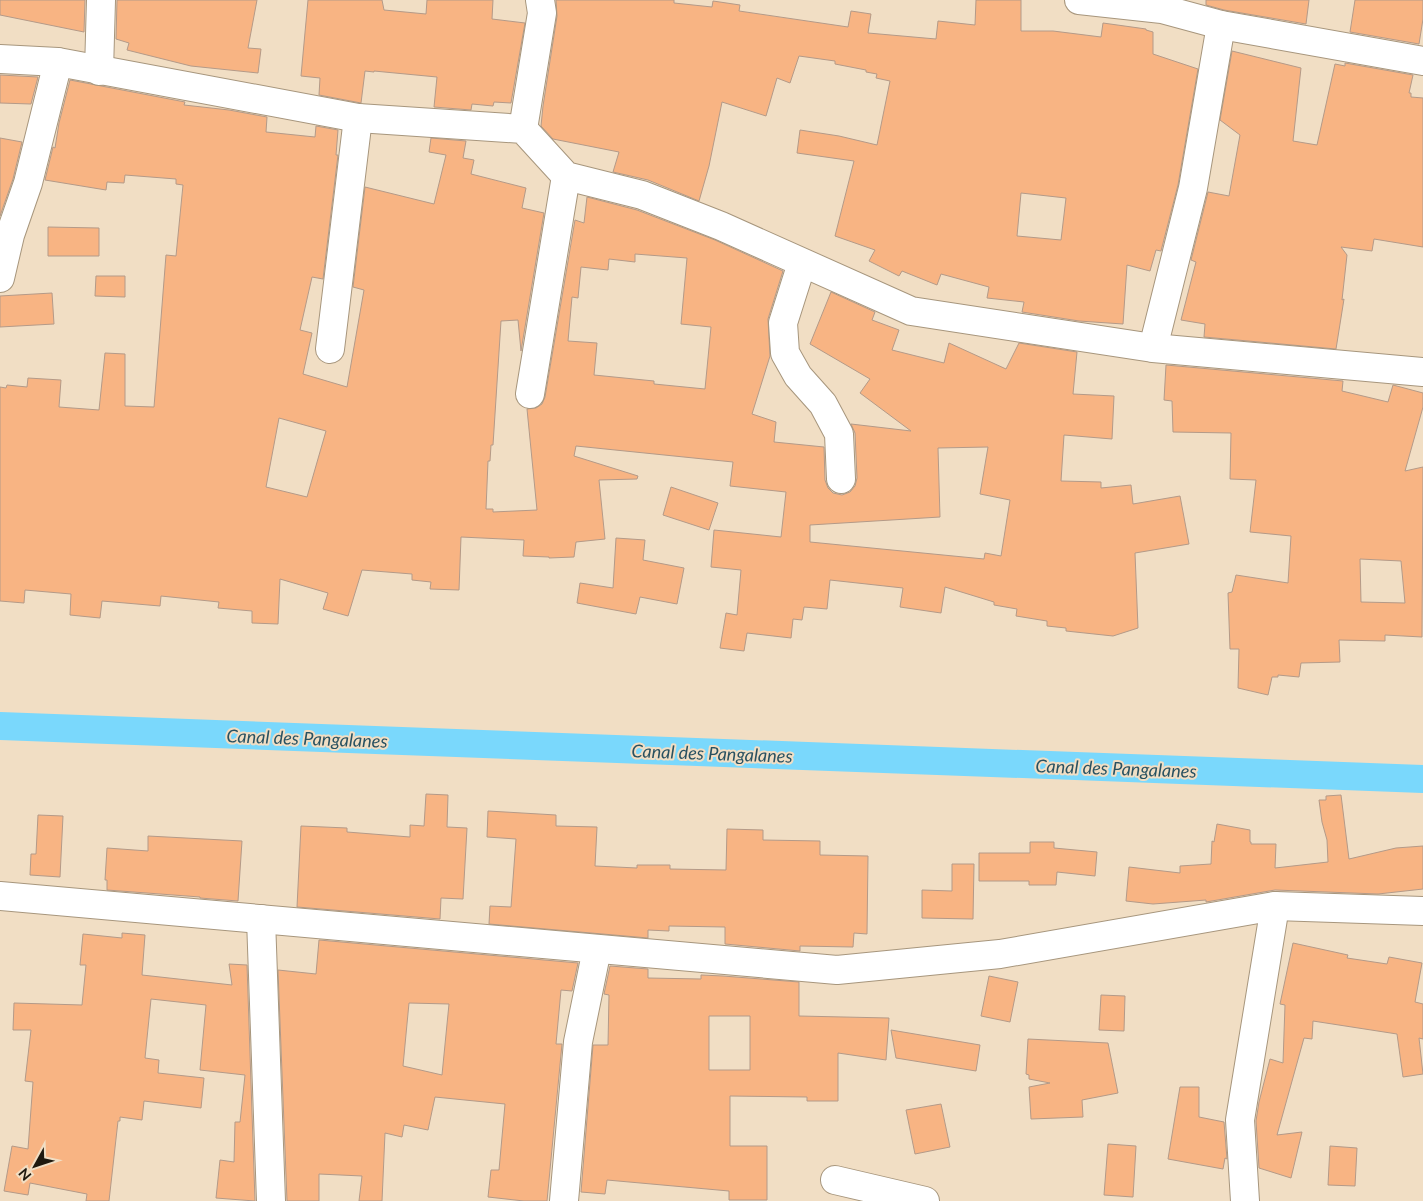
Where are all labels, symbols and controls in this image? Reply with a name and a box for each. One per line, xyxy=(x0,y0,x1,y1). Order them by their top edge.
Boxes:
water label: Canal des Pangalanes xyxy=(226,724,388,752)
water label: Canal des Pangalanes xyxy=(631,739,793,767)
water label: Canal des Pangalanes xyxy=(1035,754,1197,782)
north arrow xyxy=(10,1141,60,1191)
text: N xyxy=(15,1165,35,1184)

